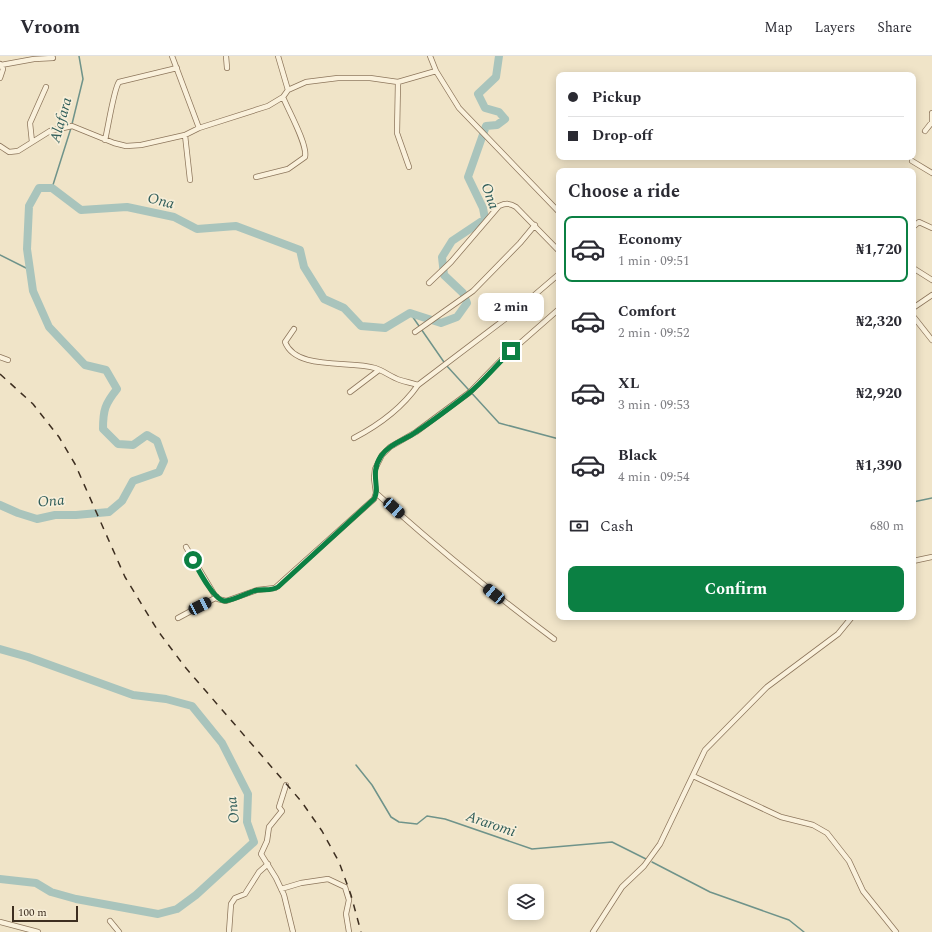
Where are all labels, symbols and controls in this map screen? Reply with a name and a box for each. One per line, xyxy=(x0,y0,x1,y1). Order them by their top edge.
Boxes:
text: Vroom xyxy=(20,13,80,42)
text: Map xyxy=(764,17,793,38)
text: Layers xyxy=(815,17,855,38)
text: Share xyxy=(877,17,912,38)
text: Pickup xyxy=(592,86,641,109)
water label: Alafara xyxy=(43,94,79,146)
text: Drop-off xyxy=(592,124,653,147)
text: Choose a ride xyxy=(568,178,680,205)
water label: Ona xyxy=(475,179,506,213)
water label: Ona xyxy=(145,187,177,216)
text: Economy xyxy=(618,228,682,251)
icon: car xyxy=(570,231,606,267)
text: ₦1,720 xyxy=(856,238,902,261)
text: 1 min · 09:51 xyxy=(618,251,690,271)
callout: 2 min xyxy=(478,293,544,321)
text: 2 min xyxy=(494,297,528,317)
text: Comfort xyxy=(618,300,676,323)
icon: car xyxy=(570,303,606,339)
text: ₦2,320 xyxy=(856,310,902,333)
text: 2 min · 09:52 xyxy=(618,323,690,343)
route end xyxy=(502,342,520,360)
text: XL xyxy=(618,372,639,395)
icon: car xyxy=(570,375,606,411)
text: ₦2,920 xyxy=(856,382,902,405)
text: 3 min · 09:53 xyxy=(618,395,690,415)
text: Black xyxy=(618,444,657,467)
icon: car xyxy=(570,447,606,483)
text: ₦1,390 xyxy=(856,454,902,477)
text: 4 min · 09:54 xyxy=(618,467,690,487)
water label: Ona xyxy=(37,489,66,513)
car xyxy=(381,496,407,520)
icon: cash xyxy=(568,515,590,537)
text: Cash xyxy=(600,515,633,538)
text: 680 m xyxy=(870,516,904,536)
route start xyxy=(184,551,202,569)
button: Confirm xyxy=(568,566,904,612)
car xyxy=(481,582,507,606)
car xyxy=(187,595,213,617)
water label: Ona xyxy=(220,795,246,825)
water label: Araromi xyxy=(462,804,519,843)
map controls xyxy=(508,884,544,920)
button: layers xyxy=(508,884,544,920)
scale bar xyxy=(12,904,78,923)
text: 100 m xyxy=(18,904,47,921)

